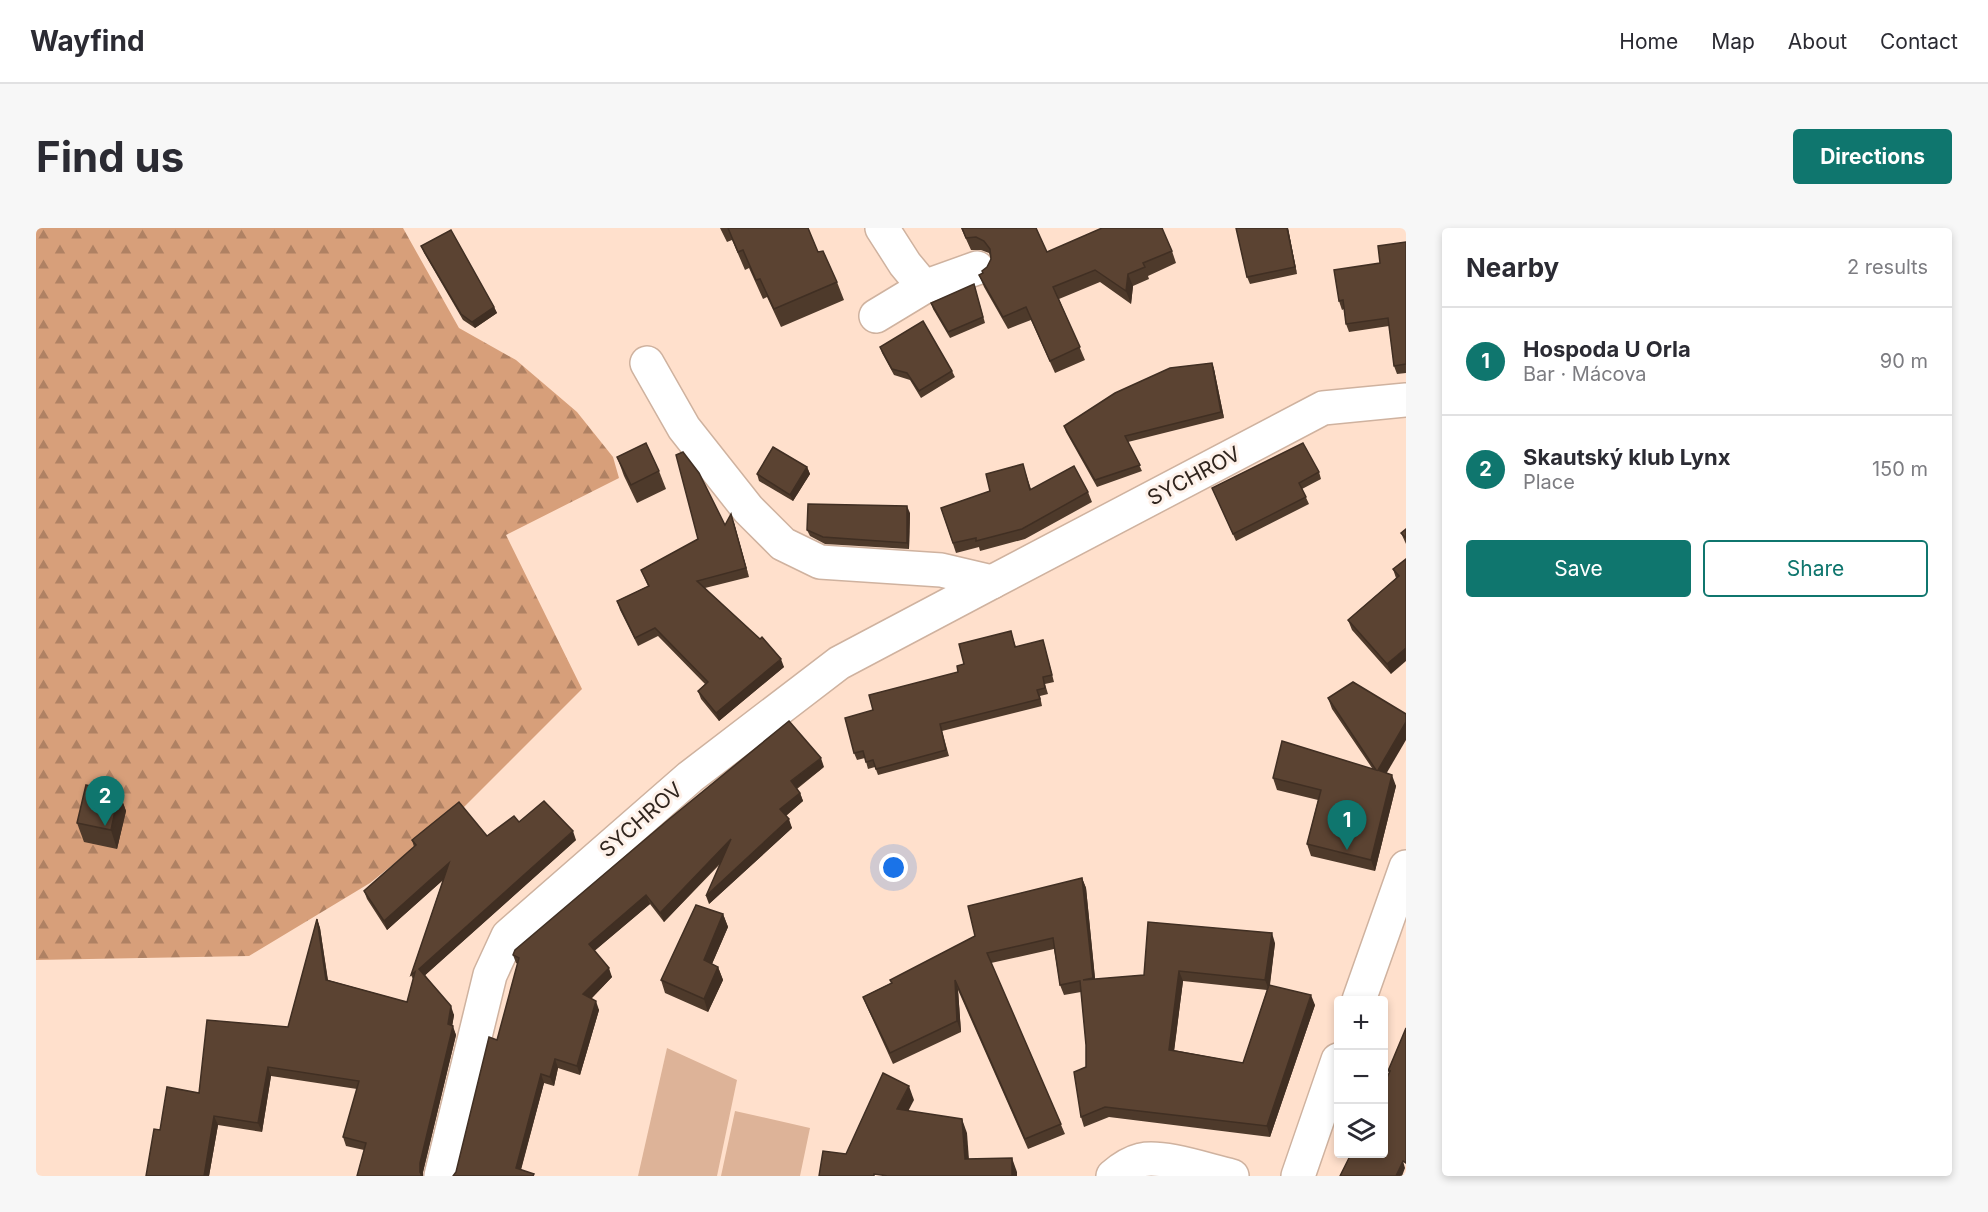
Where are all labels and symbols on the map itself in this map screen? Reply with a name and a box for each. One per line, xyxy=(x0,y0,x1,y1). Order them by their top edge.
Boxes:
street label: SYCHROV xyxy=(1143,441,1244,510)
pin: 2 xyxy=(86,776,124,826)
street label: SYCHROV xyxy=(594,777,687,862)
pin: 1 xyxy=(1328,800,1366,850)
your location xyxy=(879,853,908,882)

